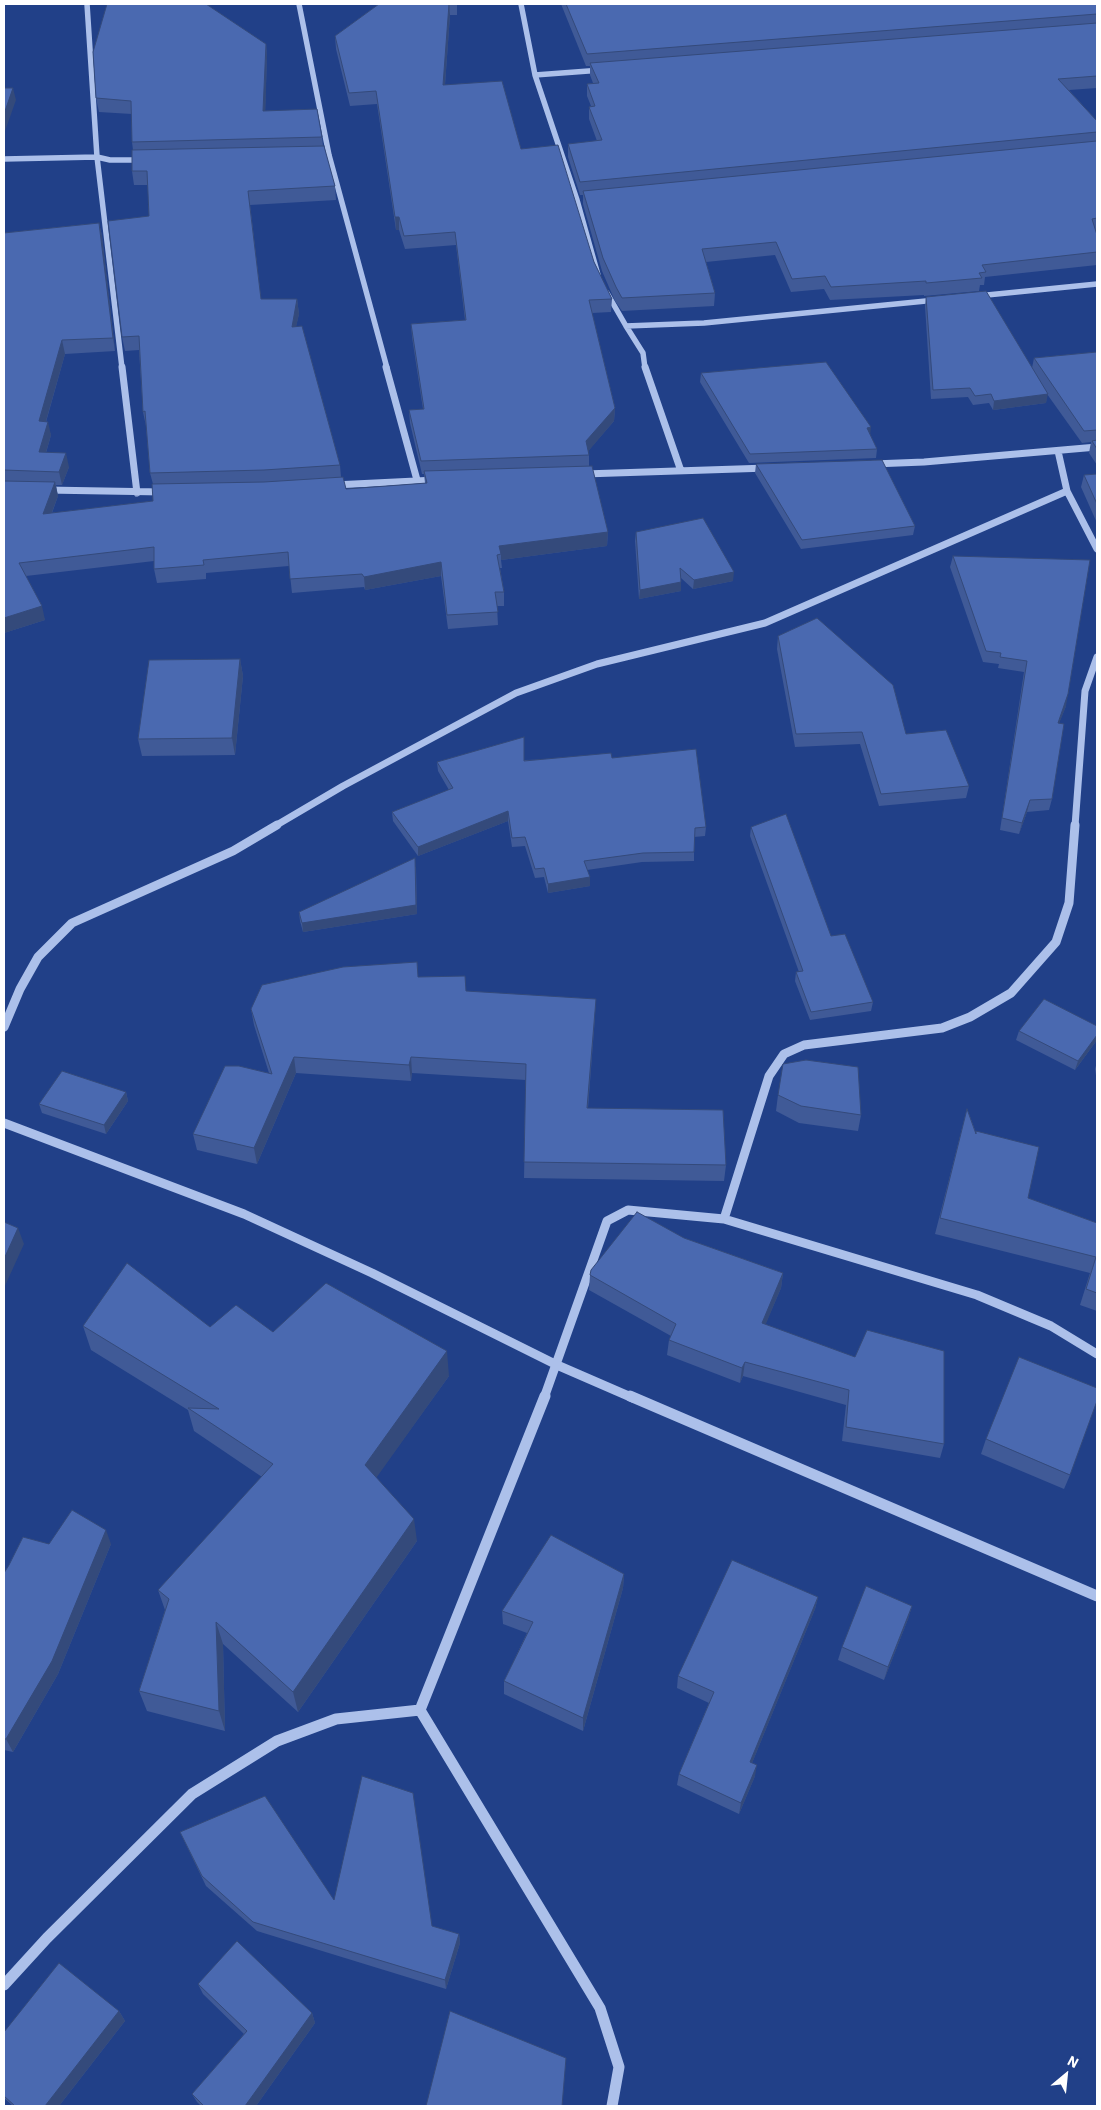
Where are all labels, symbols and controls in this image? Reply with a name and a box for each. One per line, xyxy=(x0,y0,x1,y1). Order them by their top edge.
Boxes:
north arrow xyxy=(1041,2050,1091,2100)
text: N xyxy=(1064,2051,1082,2072)

